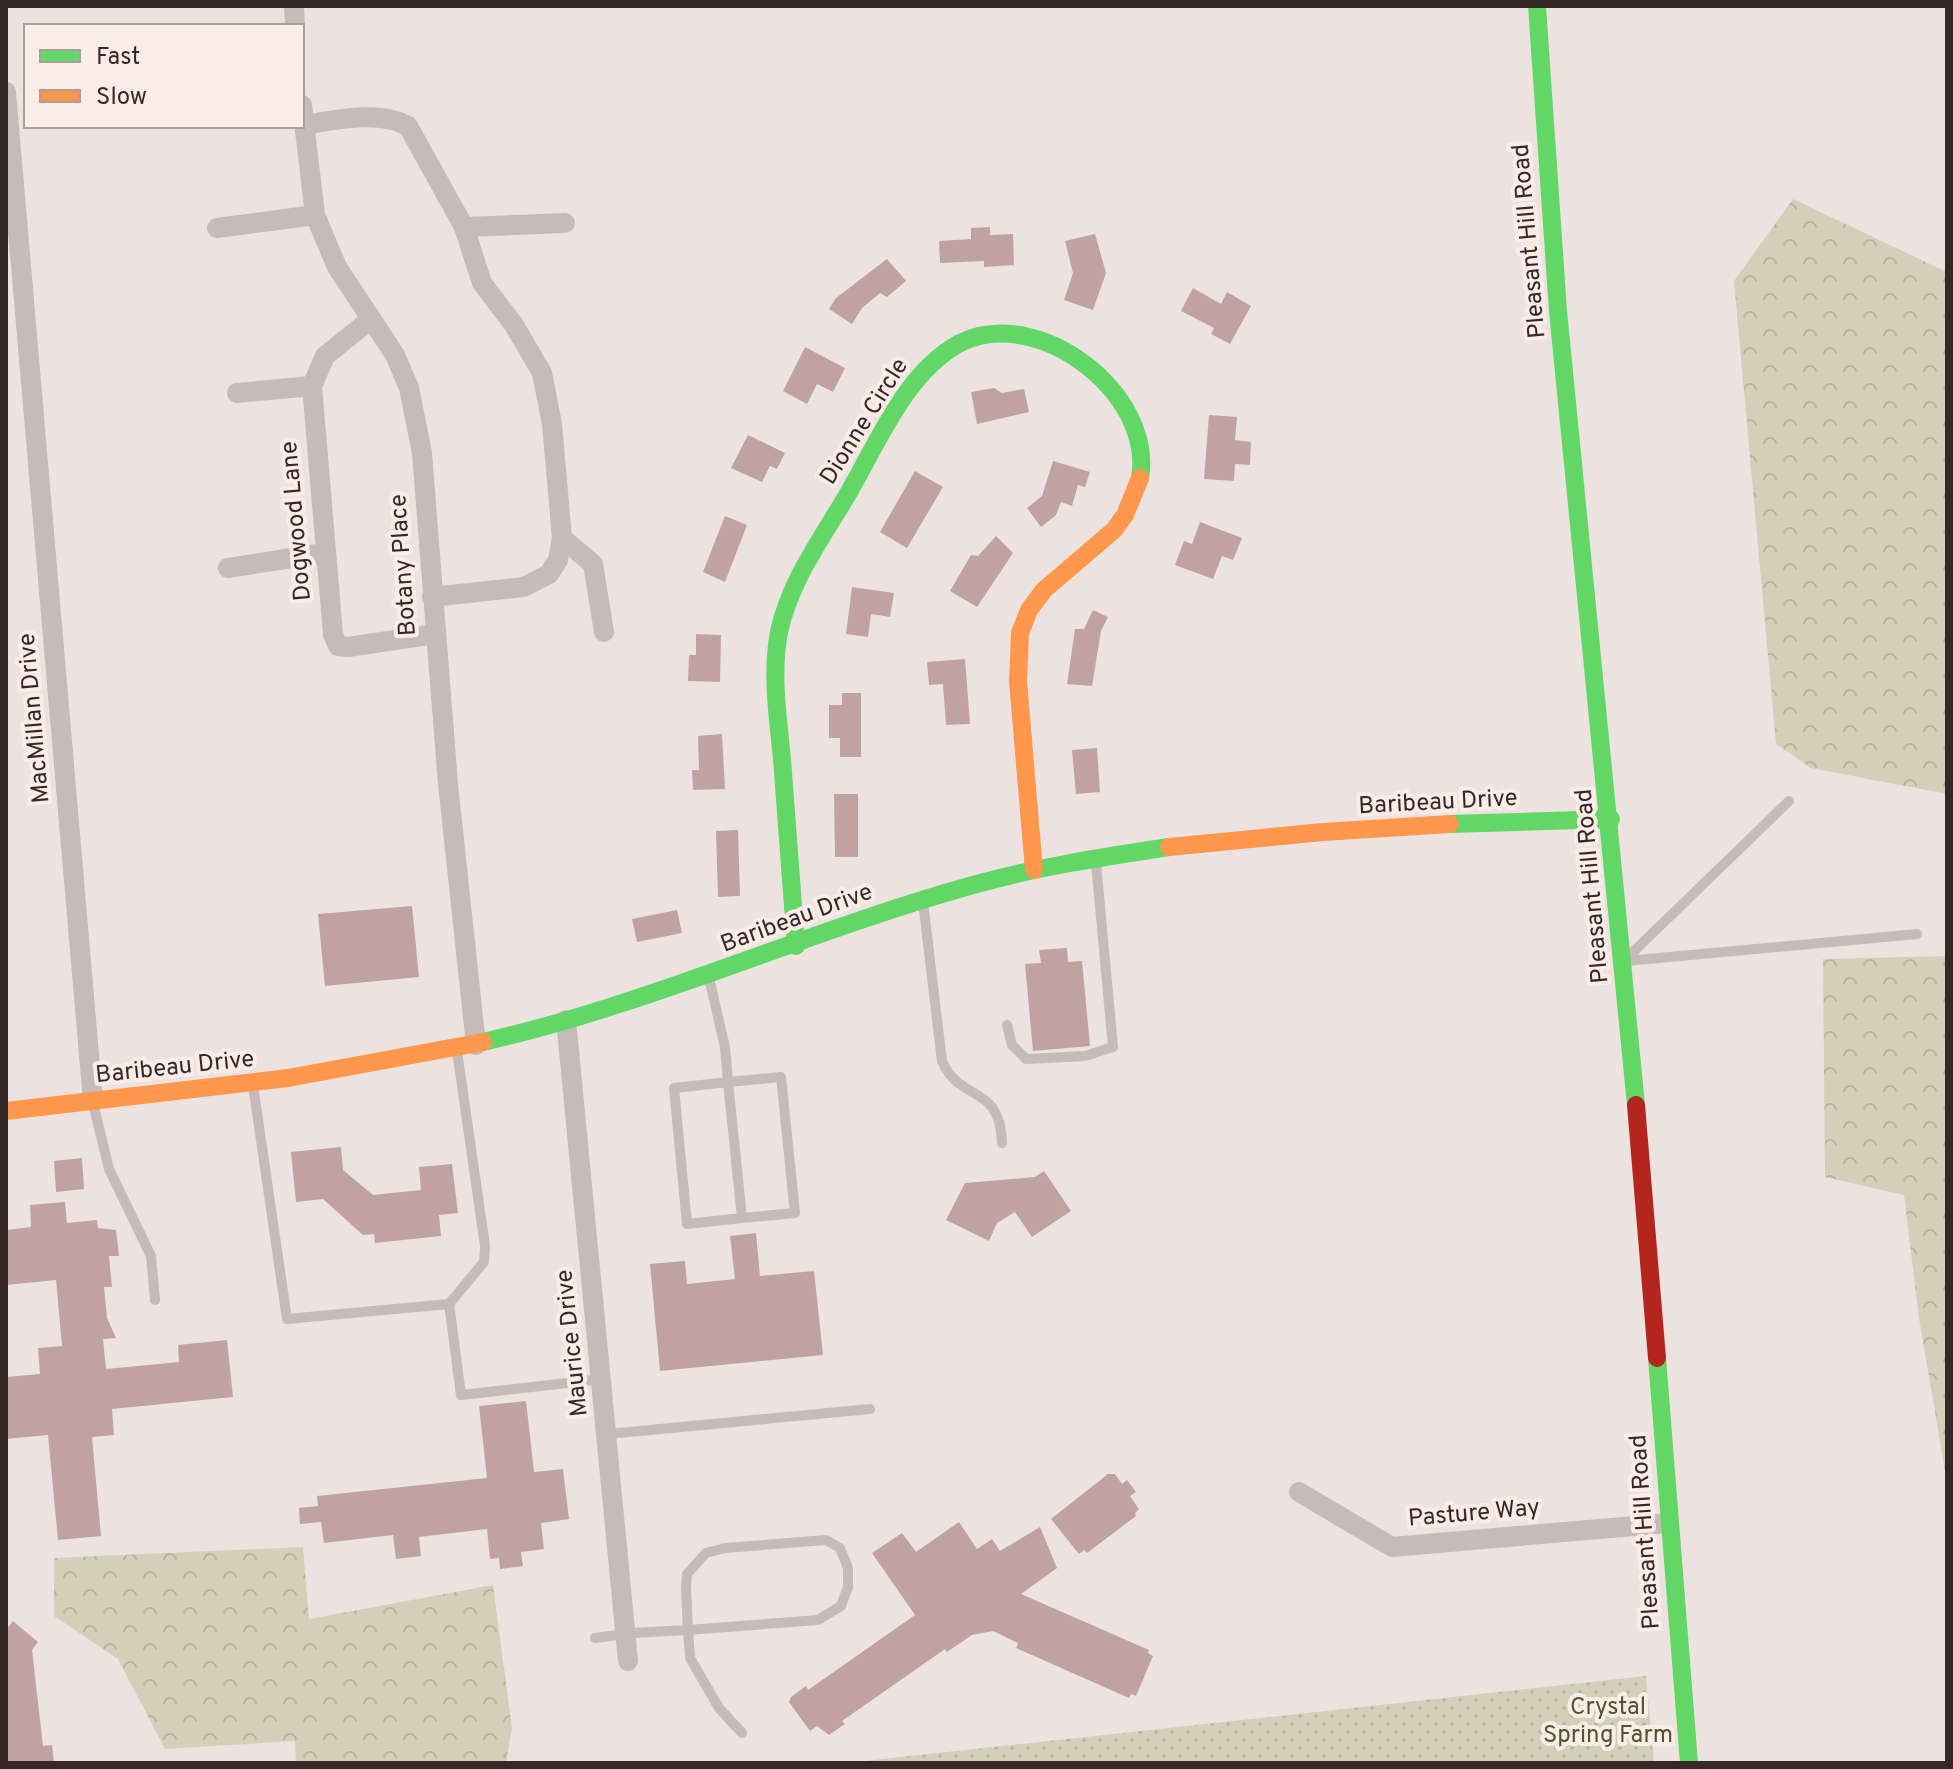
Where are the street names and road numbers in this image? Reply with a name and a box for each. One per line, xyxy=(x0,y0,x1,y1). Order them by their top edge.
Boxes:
street label: Pleasant Hill Road xyxy=(1507,142,1553,340)
street label: Dionne Circle xyxy=(814,353,916,491)
street label: Dogwood Lane xyxy=(275,440,319,602)
street label: Botany Place xyxy=(384,493,424,637)
street label: MacMillan Drive xyxy=(13,632,57,804)
street label: Baribeau Drive xyxy=(1358,784,1518,822)
street label: Pleasant Hill Road xyxy=(1570,787,1616,985)
street label: Baribeau Drive xyxy=(717,878,877,960)
street label: Baribeau Drive xyxy=(94,1045,256,1091)
street label: Maurice Drive xyxy=(550,1268,596,1418)
street label: Pleasant Hill Road xyxy=(1624,1434,1668,1630)
street label: Pasture Way xyxy=(1407,1493,1541,1535)

